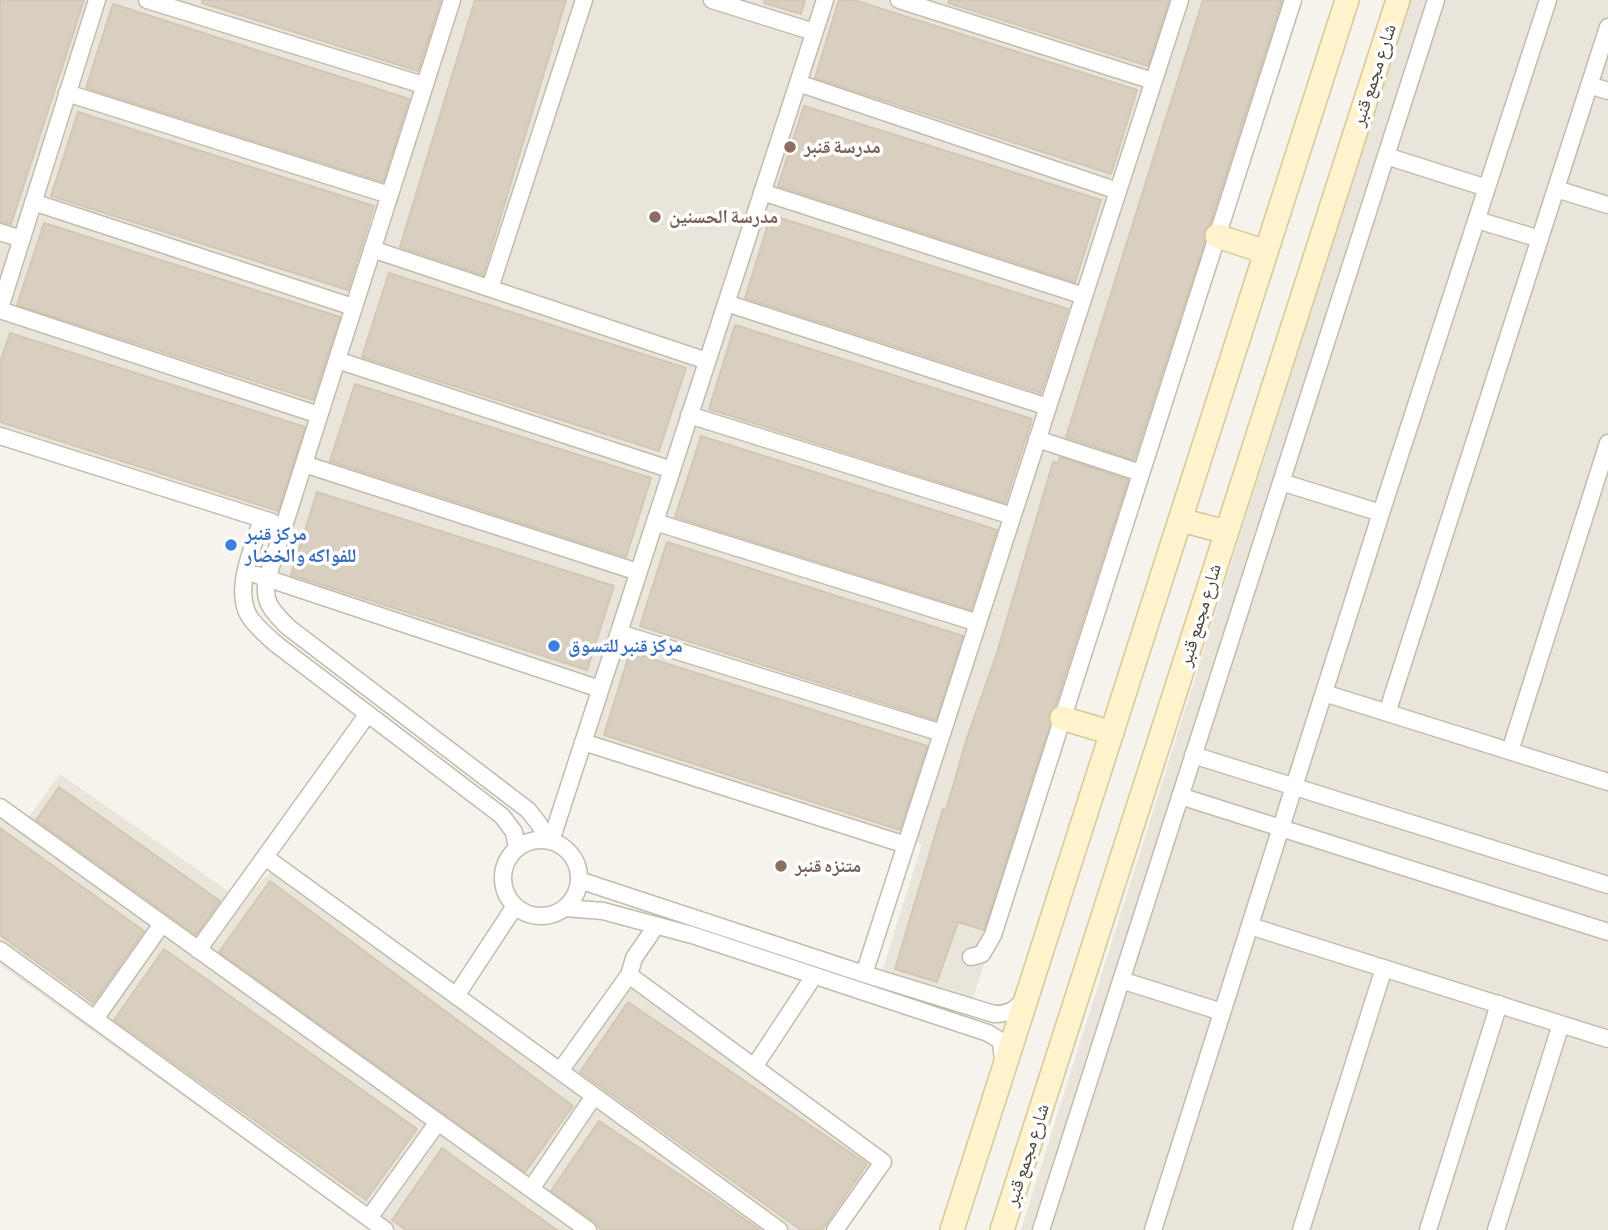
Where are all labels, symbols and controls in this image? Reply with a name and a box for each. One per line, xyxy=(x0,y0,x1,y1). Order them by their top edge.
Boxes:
street label: شارع مجمع قنبر xyxy=(1347,21,1401,129)
place label: مدرسة قنبر xyxy=(804,136,881,158)
marker: مدرسة قنبر xyxy=(782,139,798,155)
place label: مدرسة الحسنين xyxy=(669,206,778,228)
marker: مدرسة الحسنين xyxy=(647,209,663,225)
place label: مركز قنبر للفواكه والخضار xyxy=(245,523,356,567)
marker: مركز قنبر للفواكه والخضار xyxy=(223,537,239,553)
street label: شارع مجمع قنبر xyxy=(1174,561,1226,669)
place label: مركز قنبر للتسوق xyxy=(568,635,683,657)
marker: مركز قنبر للتسوق xyxy=(546,638,562,654)
place label: متنزه قنبر xyxy=(795,855,861,877)
marker: متنزه قنبر xyxy=(773,858,789,874)
street label: شارع مجمع قنبر xyxy=(1000,1101,1054,1209)

